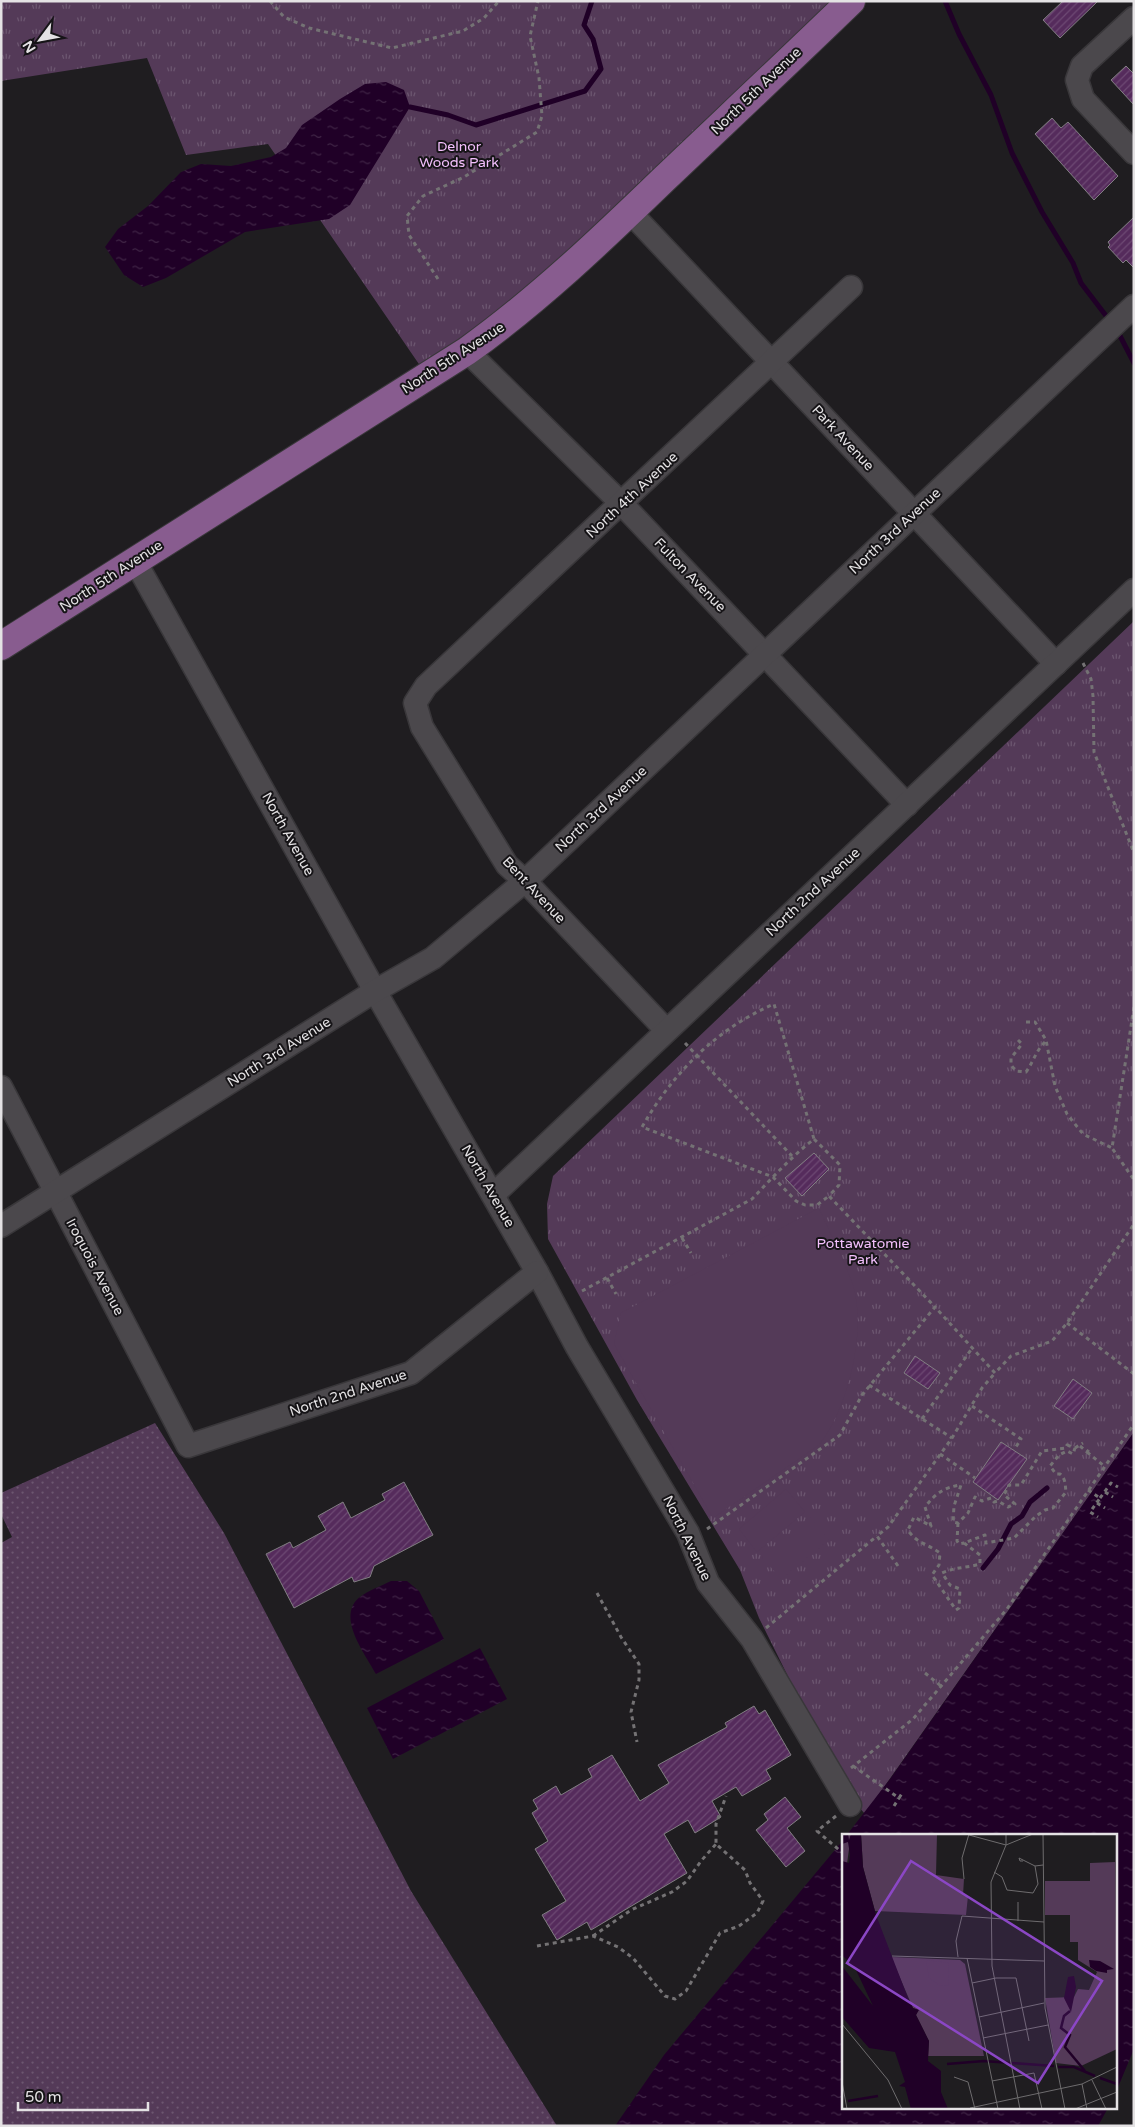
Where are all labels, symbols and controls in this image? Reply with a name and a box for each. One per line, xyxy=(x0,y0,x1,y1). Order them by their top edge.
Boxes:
north arrow xyxy=(15,15,65,65)
text: N xyxy=(19,37,40,56)
street label: North 5th Avenue xyxy=(707,44,805,138)
park label: Delnor Woods Park xyxy=(419,138,499,171)
street label: North 5th Avenue xyxy=(399,318,508,397)
street label: Park Avenue xyxy=(808,402,878,474)
street label: North 4th Avenue xyxy=(583,448,681,542)
street label: North 3rd Avenue xyxy=(846,484,944,578)
street label: Fulton Avenue xyxy=(651,535,730,616)
street label: North 5th Avenue xyxy=(57,536,166,615)
street label: North 3rd Avenue xyxy=(552,762,650,856)
street label: North Avenue xyxy=(258,789,318,879)
street label: North 2nd Avenue xyxy=(762,844,864,940)
street label: Bent Avenue xyxy=(499,853,569,927)
street label: North 3rd Avenue xyxy=(224,1013,334,1091)
street label: North Avenue xyxy=(458,1142,519,1230)
street label: Iroquois Avenue xyxy=(62,1216,128,1318)
park label: Pottawatomie Park xyxy=(817,1235,909,1268)
street label: North 2nd Avenue xyxy=(287,1366,409,1420)
street label: North Avenue xyxy=(659,1493,715,1583)
inset map xyxy=(842,1834,1118,2110)
scale bar xyxy=(18,2080,148,2112)
text: 50 m xyxy=(25,2088,62,2106)

